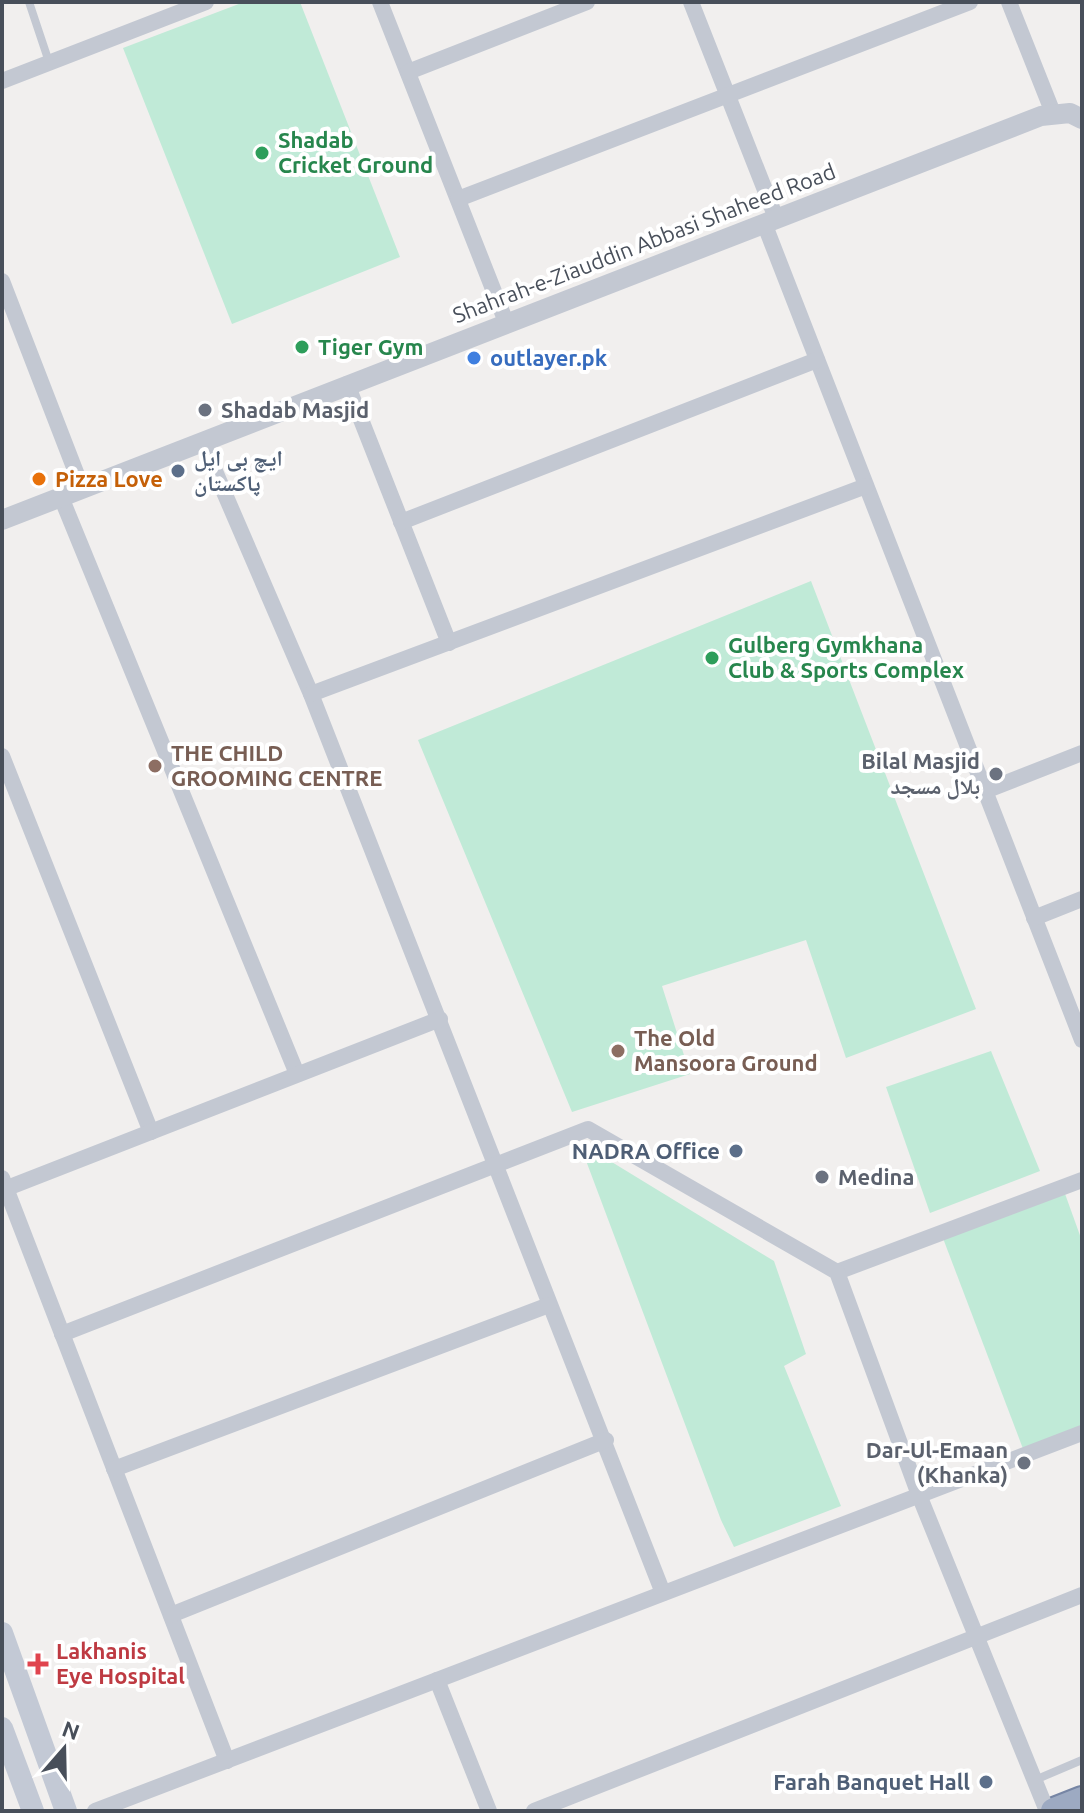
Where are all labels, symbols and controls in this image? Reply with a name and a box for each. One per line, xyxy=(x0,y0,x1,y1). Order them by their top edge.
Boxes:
place label: Shadab Cricket Ground xyxy=(278,127,433,177)
marker: Shadab Cricket Ground xyxy=(253,144,271,162)
street label: Shahrah-e-Ziauddin Abbasi Shaheed Road xyxy=(449,158,839,327)
place label: Tiger Gym xyxy=(318,334,423,359)
marker: Tiger Gym xyxy=(293,338,311,356)
place label: outlayer.pk xyxy=(490,345,608,370)
marker: outlayer.pk xyxy=(465,349,483,367)
place label: Shadab Masjid xyxy=(221,397,369,422)
marker: Shadab Masjid xyxy=(196,401,214,419)
place label: ایچ بی ایل پاکستان xyxy=(194,445,283,497)
marker: ایچ بی ایل پاکستان xyxy=(169,462,187,480)
place label: Pizza Love xyxy=(55,466,163,491)
marker: Pizza Love xyxy=(30,470,48,488)
place label: Gulberg Gymkhana Club & Sports Complex xyxy=(728,632,964,682)
marker: Gulberg Gymkhana Club & Sports Complex xyxy=(703,649,721,667)
place label: THE CHILD GROOMING CENTRE xyxy=(171,740,382,790)
place label: Bilal Masjid بلال مسجد xyxy=(861,748,980,800)
marker: THE CHILD GROOMING CENTRE xyxy=(146,757,164,775)
marker: Bilal Masjid بلال مسجد xyxy=(987,765,1005,783)
place label: The Old Mansoora Ground xyxy=(634,1025,818,1075)
marker: The Old Mansoora Ground xyxy=(609,1042,627,1060)
place label: NADRA Office xyxy=(572,1138,720,1163)
marker: NADRA Office xyxy=(727,1142,745,1160)
place label: Medina xyxy=(838,1164,914,1189)
marker: Medina xyxy=(813,1168,831,1186)
place label: Dar-Ul-Emaan (Khanka) xyxy=(866,1437,1008,1488)
marker: Dar-Ul-Emaan (Khanka) xyxy=(1015,1454,1033,1472)
place label: Lakhanis Eye Hospital xyxy=(56,1638,185,1688)
marker: Lakhanis Eye Hospital xyxy=(27,1653,49,1675)
north arrow xyxy=(24,1709,104,1789)
text: N xyxy=(59,1715,83,1744)
place label: Farah Banquet Hall xyxy=(773,1769,970,1794)
marker: Farah Banquet Hall xyxy=(977,1773,995,1791)

